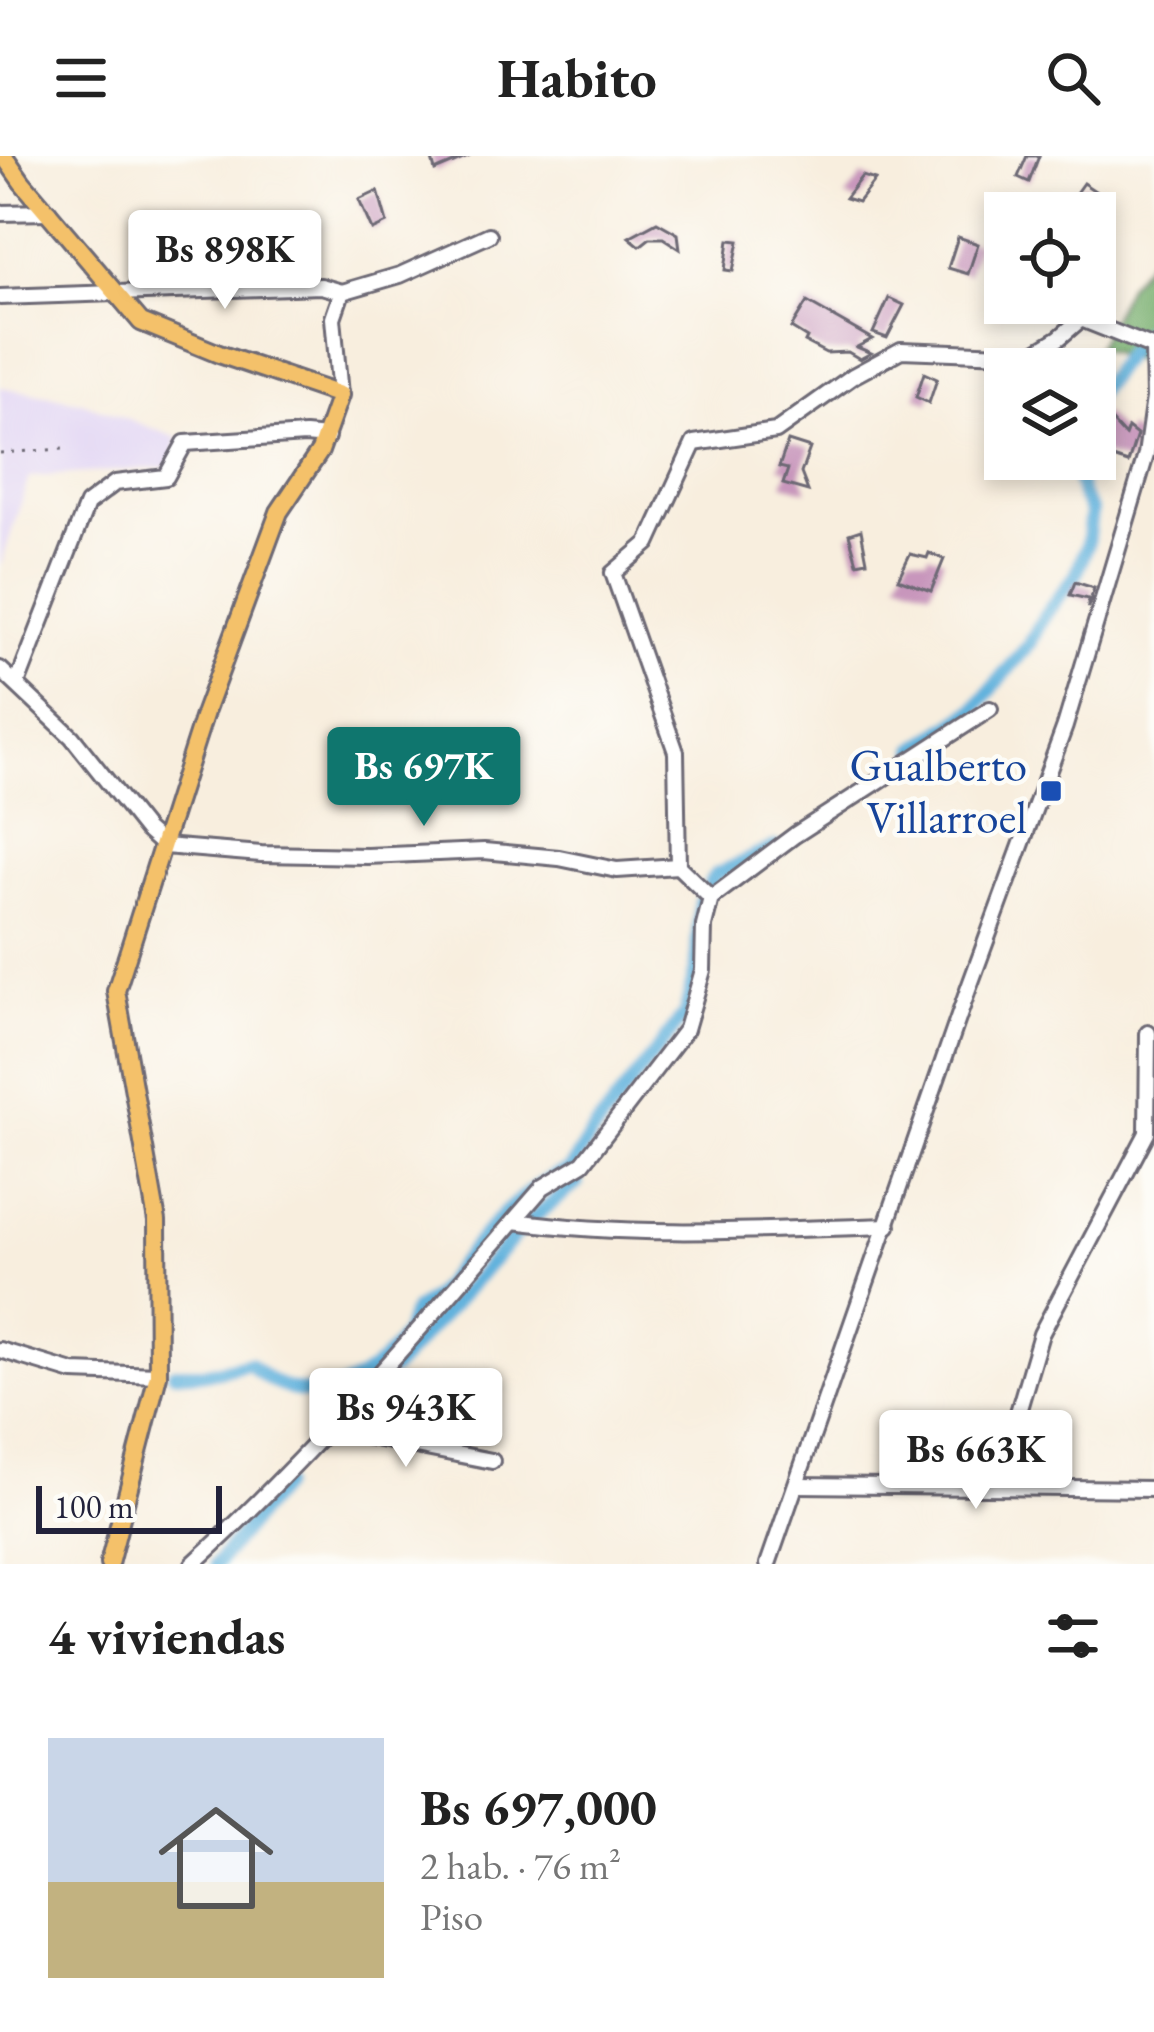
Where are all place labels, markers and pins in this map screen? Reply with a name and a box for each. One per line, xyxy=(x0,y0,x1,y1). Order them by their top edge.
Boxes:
pin: Bs 898K xyxy=(114,210,336,312)
pin: Bs 697K xyxy=(313,727,535,829)
place label: Gualberto Villarroel xyxy=(850,736,1027,846)
marker: Gualberto Villarroel xyxy=(1038,778,1064,804)
pin: Bs 943K xyxy=(295,1368,517,1470)
pin: Bs 663K xyxy=(865,1410,1087,1512)

